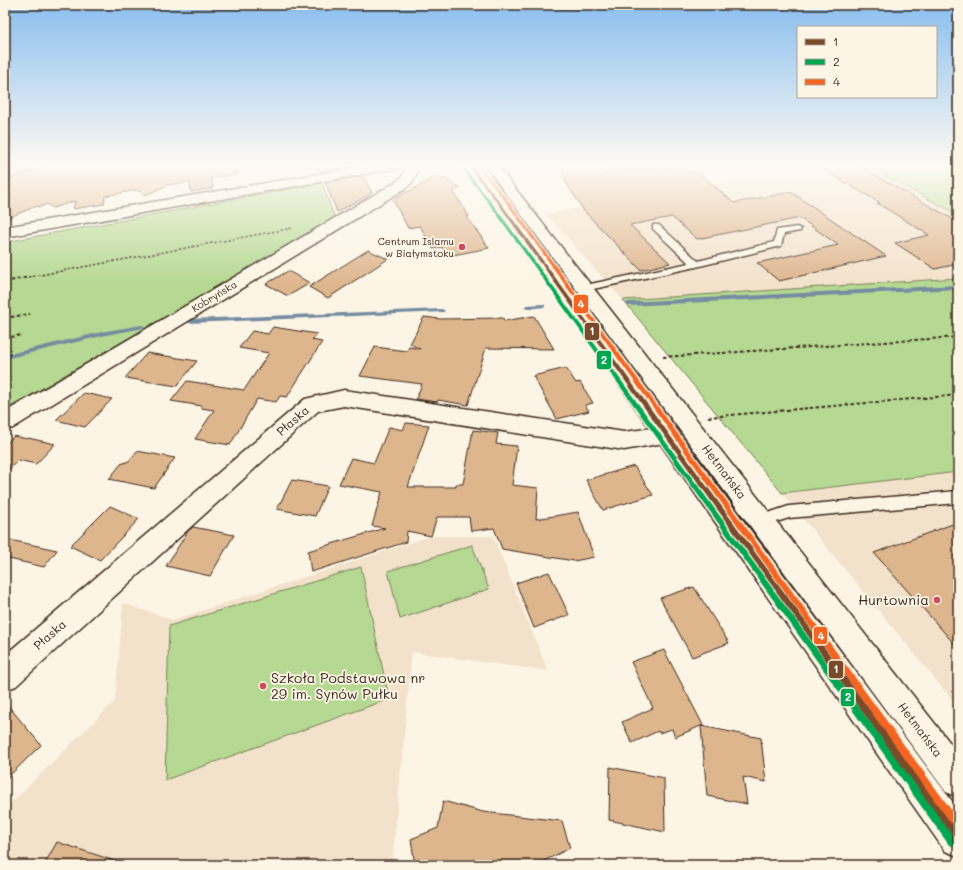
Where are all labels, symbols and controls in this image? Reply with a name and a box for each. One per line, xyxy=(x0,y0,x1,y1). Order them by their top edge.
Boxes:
legend xyxy=(797,26,937,98)
text: 1 xyxy=(833,33,838,49)
text: 2 xyxy=(833,53,840,69)
text: 4 xyxy=(833,73,840,89)
place label: Centrum Islamu w Białymstoku xyxy=(378,234,454,260)
marker: Centrum Islamu w Białymstoku xyxy=(457,242,467,252)
street label: Kobryńska xyxy=(189,277,239,315)
line badge: 4 xyxy=(573,294,589,314)
text: 4 xyxy=(578,296,585,311)
line badge: 1 xyxy=(584,322,600,341)
text: 1 xyxy=(590,323,594,338)
line badge: 2 xyxy=(596,350,612,370)
text: 2 xyxy=(601,352,607,367)
street label: Płaska xyxy=(273,402,312,439)
street label: Hetmańska xyxy=(699,441,751,502)
place label: Hurtownia xyxy=(858,590,929,609)
marker: Hurtownia xyxy=(932,595,942,605)
street label: Płaska xyxy=(30,616,69,653)
line badge: 4 xyxy=(813,626,828,645)
text: 4 xyxy=(818,628,825,643)
line badge: 1 xyxy=(828,660,844,679)
text: 1 xyxy=(834,661,838,676)
place label: Szkoła Podstawowa nr 29 im. Synów Pułku xyxy=(271,668,425,703)
marker: Szkoła Podstawowa nr 29 im. Synów Pułku xyxy=(258,681,268,691)
line badge: 2 xyxy=(840,688,855,707)
text: 2 xyxy=(845,689,851,704)
street label: Hetmańska xyxy=(895,699,947,760)

